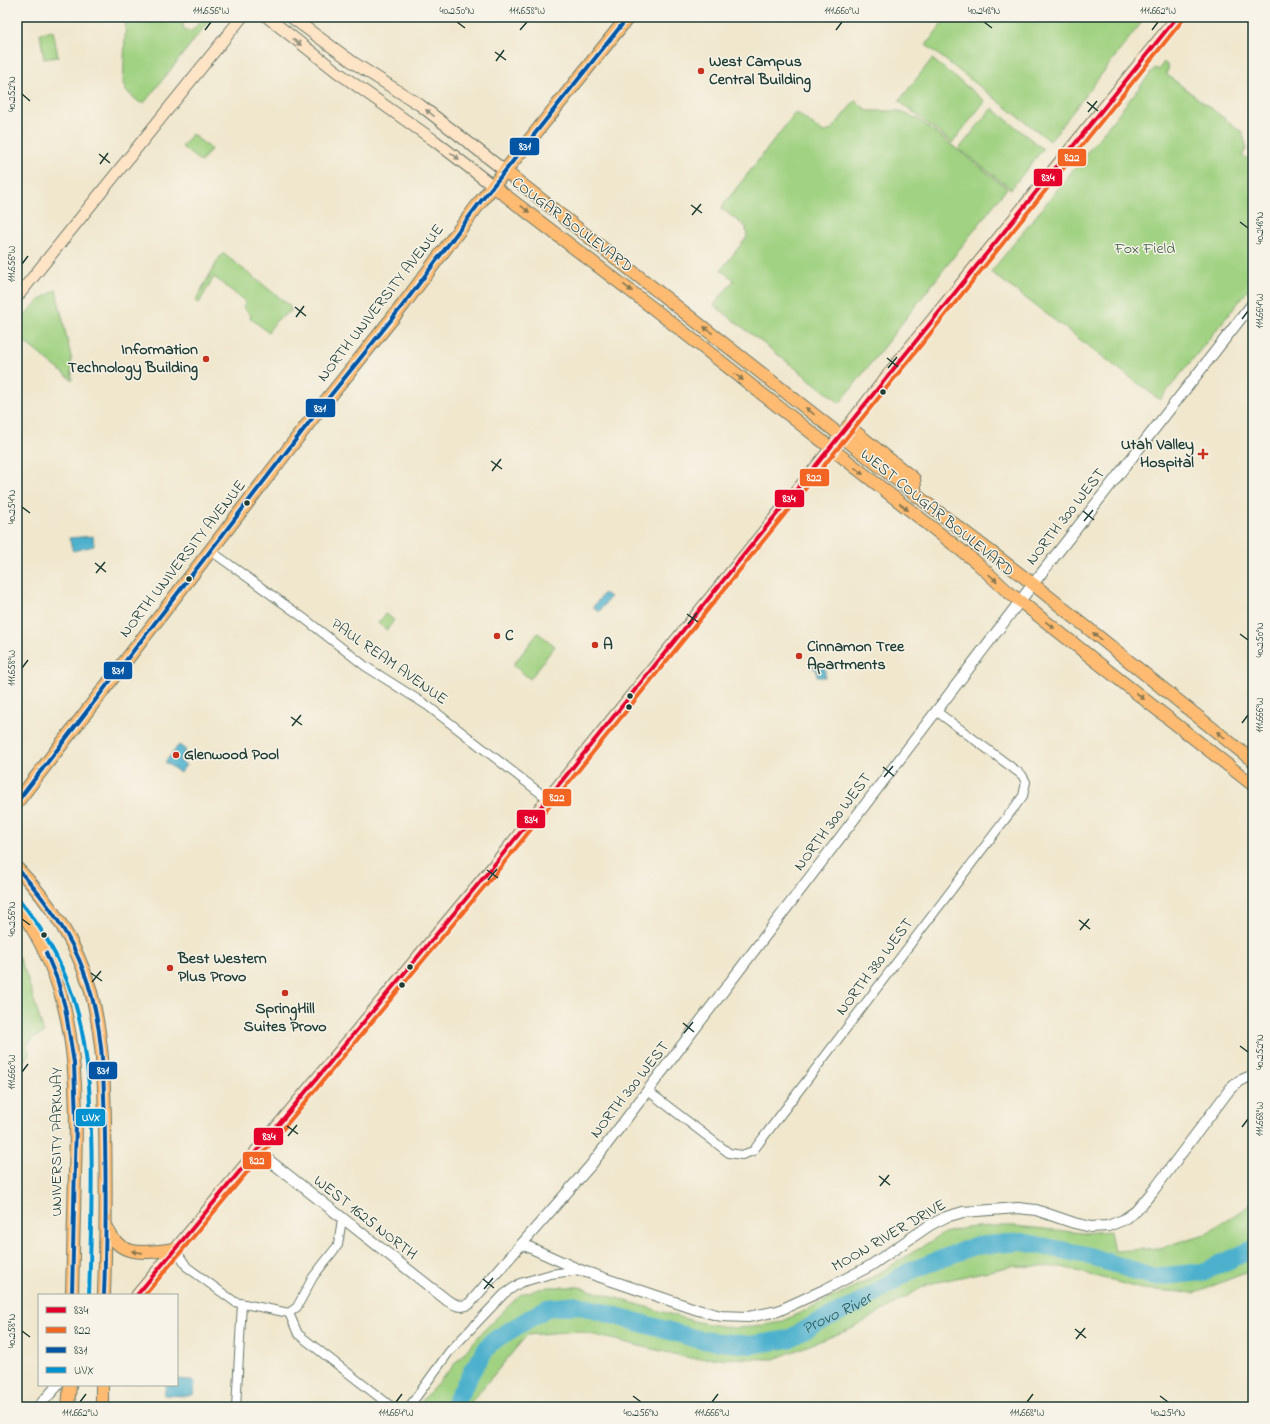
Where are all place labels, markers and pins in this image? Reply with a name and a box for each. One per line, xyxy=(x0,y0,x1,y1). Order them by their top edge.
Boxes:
place label: West Campus Central Building xyxy=(709,50,811,93)
marker: West Campus Central Building xyxy=(696,66,706,76)
place label: Information Technology Building xyxy=(68,338,198,381)
marker: Information Technology Building xyxy=(201,354,211,364)
unlabelled marker xyxy=(878,387,888,397)
place label: Utah Valley Hospital xyxy=(1121,433,1194,475)
marker: Utah Valley Hospital xyxy=(1197,448,1209,460)
unlabelled marker xyxy=(242,498,252,508)
unlabelled marker xyxy=(184,574,194,584)
place label: C xyxy=(505,624,514,648)
marker: C xyxy=(492,631,502,641)
place label: A xyxy=(603,633,613,657)
place label: Cinnamon Tree Apartments xyxy=(807,635,905,677)
marker: A xyxy=(590,640,600,650)
marker: Cinnamon Tree Apartments xyxy=(794,651,804,661)
unlabelled marker xyxy=(625,691,635,701)
unlabelled marker xyxy=(624,702,634,712)
place label: Glenwood Pool xyxy=(184,743,279,767)
marker: Glenwood Pool xyxy=(171,750,181,760)
unlabelled marker xyxy=(39,930,49,940)
place label: Best Western Plus Provo xyxy=(177,947,267,989)
unlabelled marker xyxy=(405,962,415,972)
marker: Best Western Plus Provo xyxy=(165,963,175,973)
unlabelled marker xyxy=(397,980,407,990)
marker: SpringHill Suites Provo xyxy=(280,988,290,998)
place label: SpringHill Suites Provo xyxy=(243,997,327,1039)

